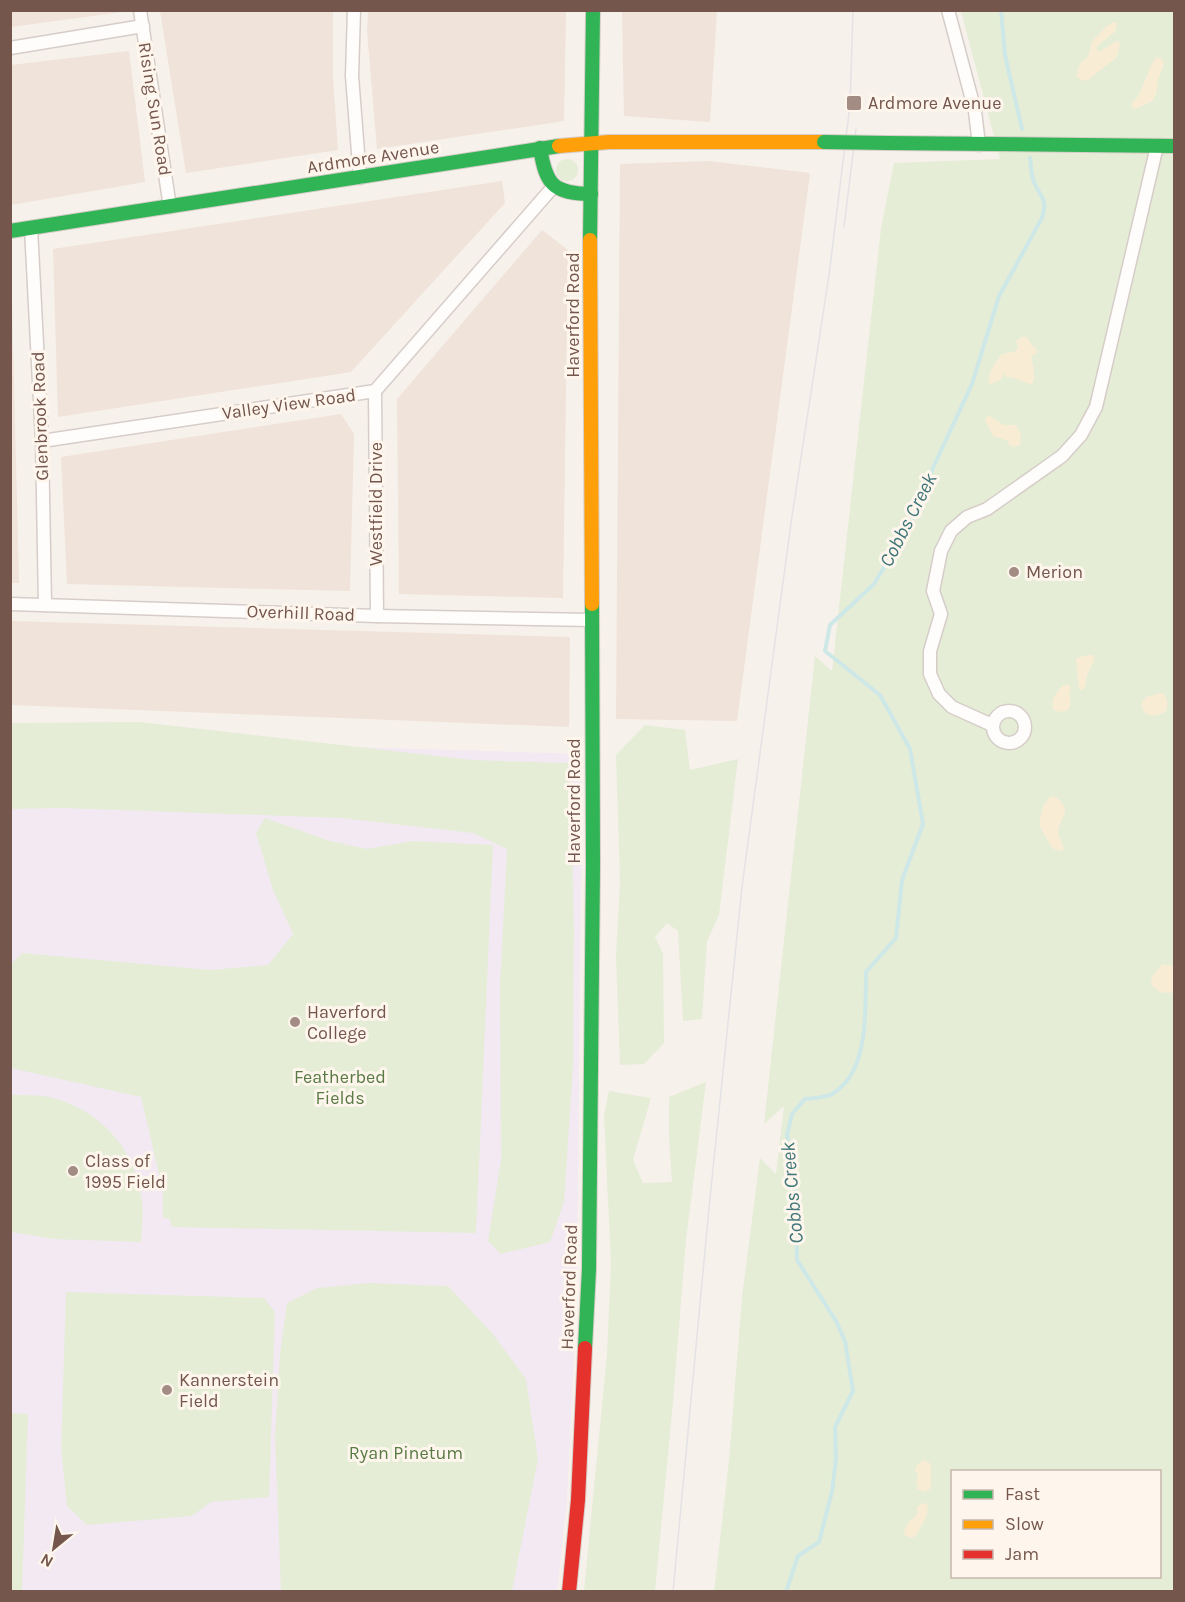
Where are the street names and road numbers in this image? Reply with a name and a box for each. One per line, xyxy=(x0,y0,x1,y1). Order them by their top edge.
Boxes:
street label: Rising Sun Road xyxy=(134,41,176,177)
street label: Ardmore Avenue xyxy=(305,136,441,178)
street label: Haverford Road xyxy=(562,252,584,378)
street label: Glenbrook Road xyxy=(27,351,53,481)
street label: Valley View Road xyxy=(221,384,357,424)
street label: Westfield Drive xyxy=(365,442,387,566)
street label: Overhill Road xyxy=(246,600,356,626)
street label: Haverford Road xyxy=(563,738,585,864)
street label: Haverford Road xyxy=(556,1224,582,1350)

